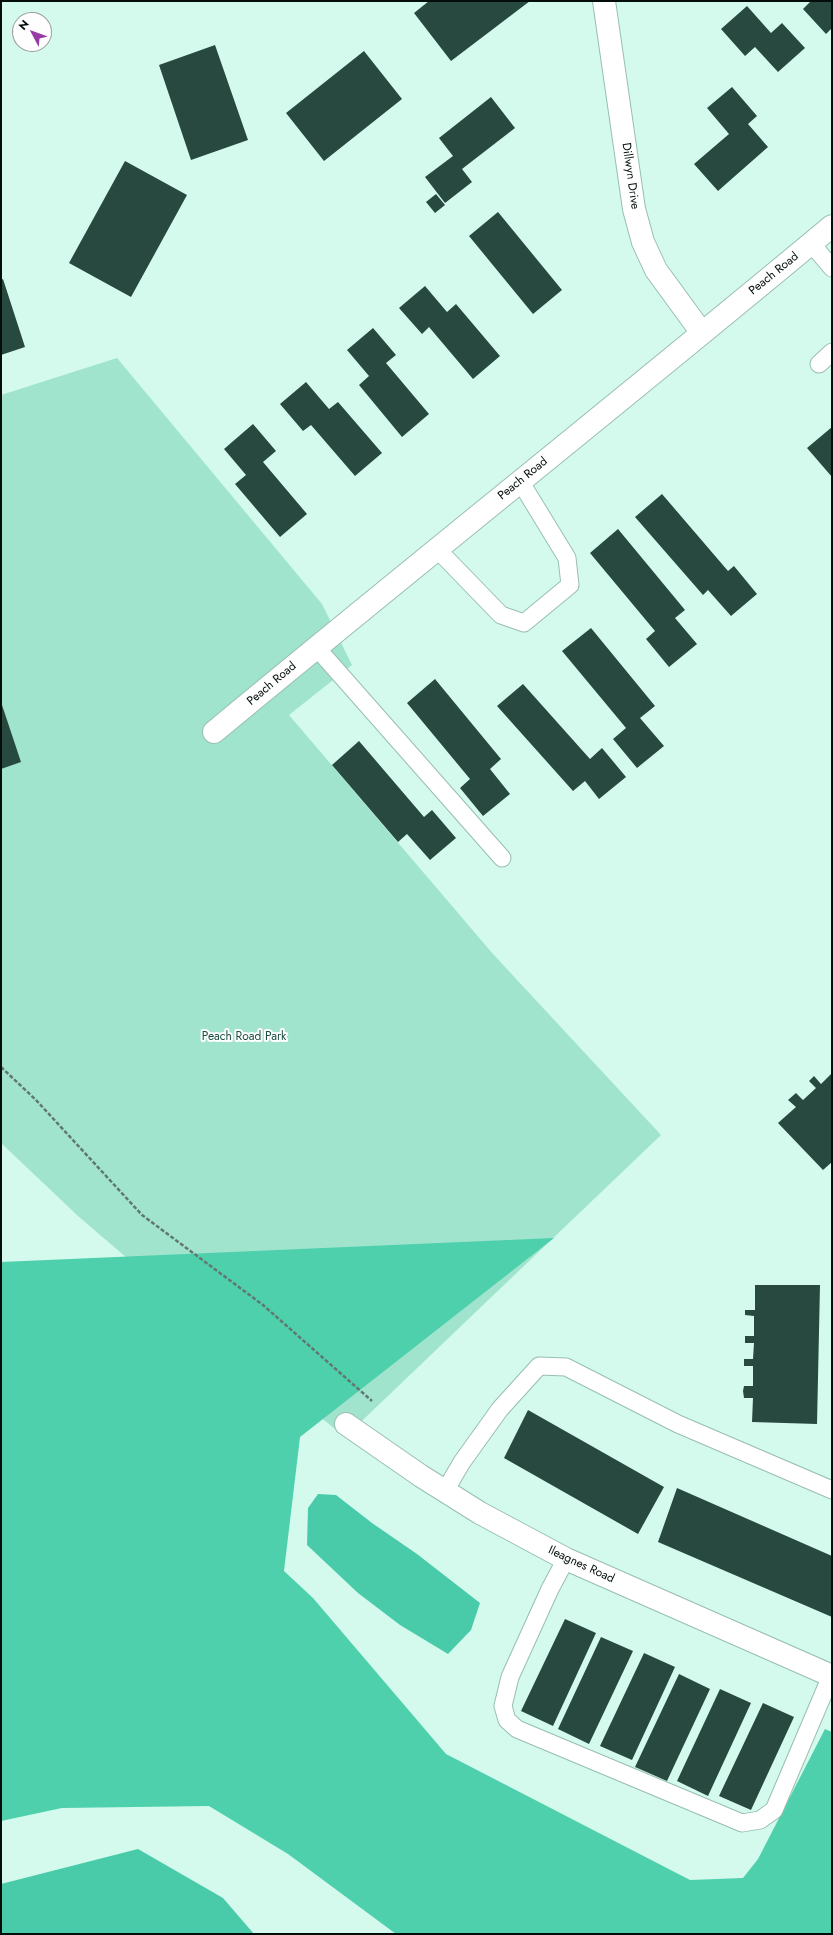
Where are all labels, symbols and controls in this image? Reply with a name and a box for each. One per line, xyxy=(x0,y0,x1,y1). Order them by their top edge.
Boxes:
north arrow xyxy=(12,12,52,52)
text: N xyxy=(15,16,33,33)
street label: Dillwyn Drive xyxy=(618,142,642,210)
street label: Peach Road xyxy=(746,250,802,298)
street label: Peach Road xyxy=(495,455,551,503)
street label: Peach Road xyxy=(245,659,299,709)
park label: Peach Road Park xyxy=(202,1030,286,1044)
street label: Ileagnes Road xyxy=(546,1543,616,1587)

